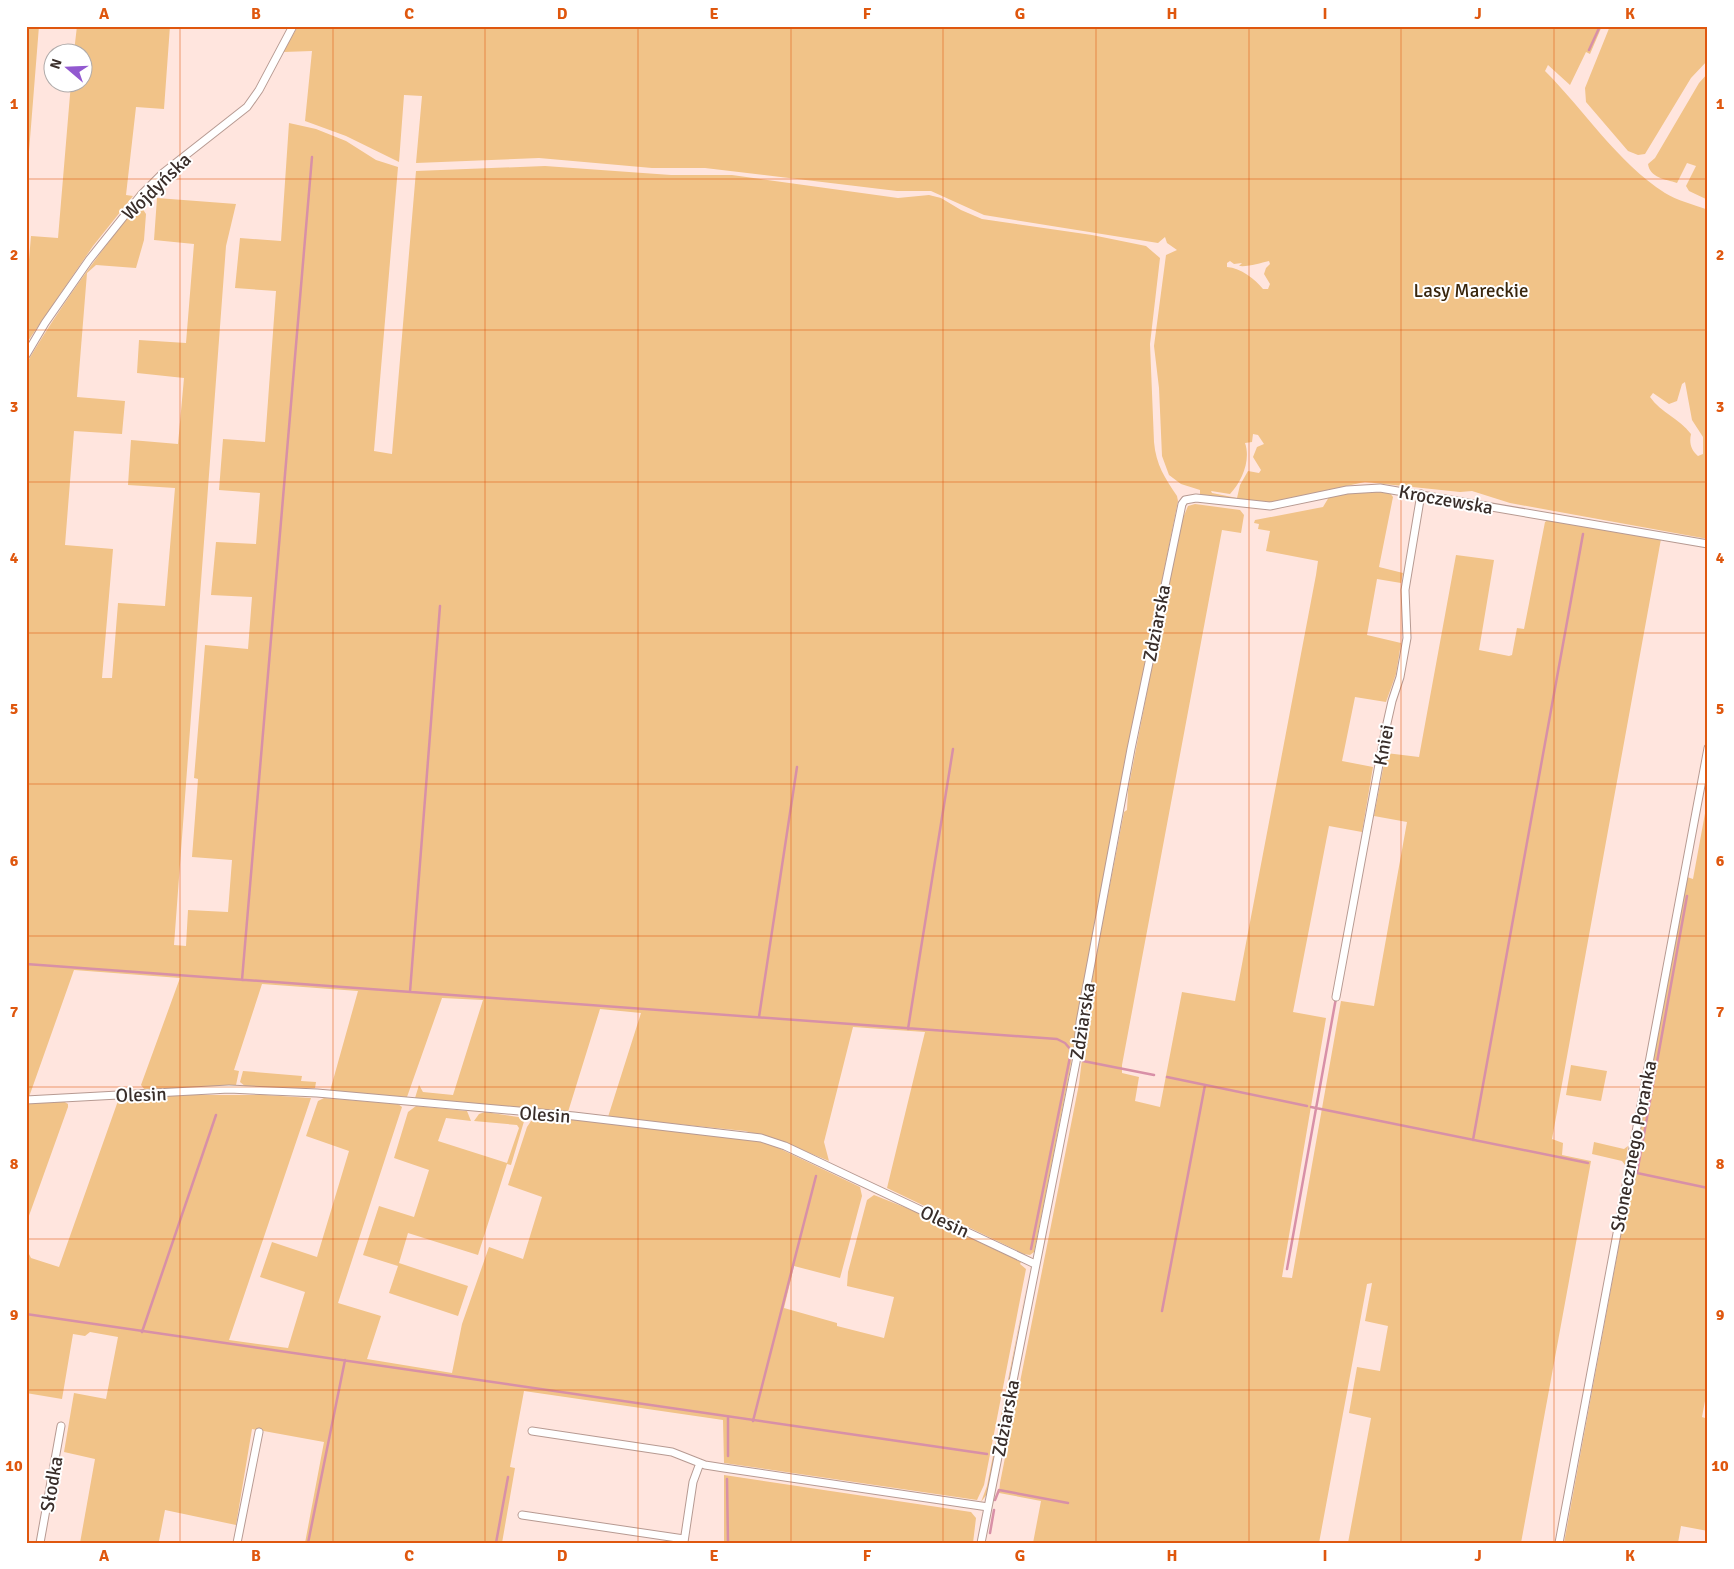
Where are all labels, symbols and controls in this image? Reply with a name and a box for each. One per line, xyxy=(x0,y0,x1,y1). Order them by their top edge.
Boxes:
text: A xyxy=(99,4,110,24)
text: B xyxy=(251,4,261,24)
text: C xyxy=(404,4,414,24)
text: D xyxy=(557,4,568,24)
text: E xyxy=(709,4,719,24)
text: F xyxy=(863,4,872,24)
text: G xyxy=(1015,4,1025,24)
text: H xyxy=(1167,4,1177,24)
text: I xyxy=(1322,4,1328,24)
text: J xyxy=(1474,4,1482,24)
text: K xyxy=(1625,4,1635,24)
north arrow xyxy=(42,42,92,92)
text: N xyxy=(47,57,66,71)
text: 1 xyxy=(10,94,19,114)
text: 1 xyxy=(1716,94,1725,114)
street label: Wojdyńska xyxy=(117,148,196,226)
text: 2 xyxy=(10,245,18,265)
text: 2 xyxy=(1716,245,1724,265)
park label: Lasy Mareckie xyxy=(1414,279,1528,303)
text: 3 xyxy=(10,397,18,417)
text: 3 xyxy=(1716,397,1724,417)
street label: Kroczewska xyxy=(1397,480,1495,520)
text: 4 xyxy=(10,548,19,568)
text: 4 xyxy=(1716,548,1725,568)
street label: Zdziarska xyxy=(1138,583,1176,664)
text: 5 xyxy=(10,699,18,719)
text: 5 xyxy=(1716,699,1724,719)
street label: Kniei xyxy=(1368,723,1400,768)
text: 6 xyxy=(10,851,19,871)
text: 6 xyxy=(1716,851,1725,871)
street label: Zdziarska xyxy=(1065,981,1101,1062)
text: 7 xyxy=(10,1002,19,1022)
text: 7 xyxy=(1716,1002,1725,1022)
street label: Słonecznego Poranka xyxy=(1606,1058,1662,1234)
street label: Olesin xyxy=(115,1082,167,1108)
street label: Olesin xyxy=(519,1101,571,1129)
text: 8 xyxy=(10,1154,19,1174)
text: 8 xyxy=(1716,1154,1725,1174)
street label: Olesin xyxy=(916,1200,973,1244)
text: 9 xyxy=(10,1305,19,1325)
text: 9 xyxy=(1716,1305,1725,1325)
street label: Zdziarska xyxy=(987,1378,1025,1459)
street label: Słodka xyxy=(35,1455,69,1514)
text: 10 xyxy=(5,1456,23,1476)
text: 10 xyxy=(1711,1456,1729,1476)
text: A xyxy=(99,1546,110,1566)
text: B xyxy=(251,1546,261,1566)
text: C xyxy=(404,1546,414,1566)
text: D xyxy=(557,1546,568,1566)
text: E xyxy=(709,1546,719,1566)
text: F xyxy=(863,1546,872,1566)
text: G xyxy=(1015,1546,1025,1566)
text: H xyxy=(1167,1546,1177,1566)
text: I xyxy=(1322,1546,1328,1566)
text: J xyxy=(1474,1546,1482,1566)
text: K xyxy=(1625,1546,1635,1566)

